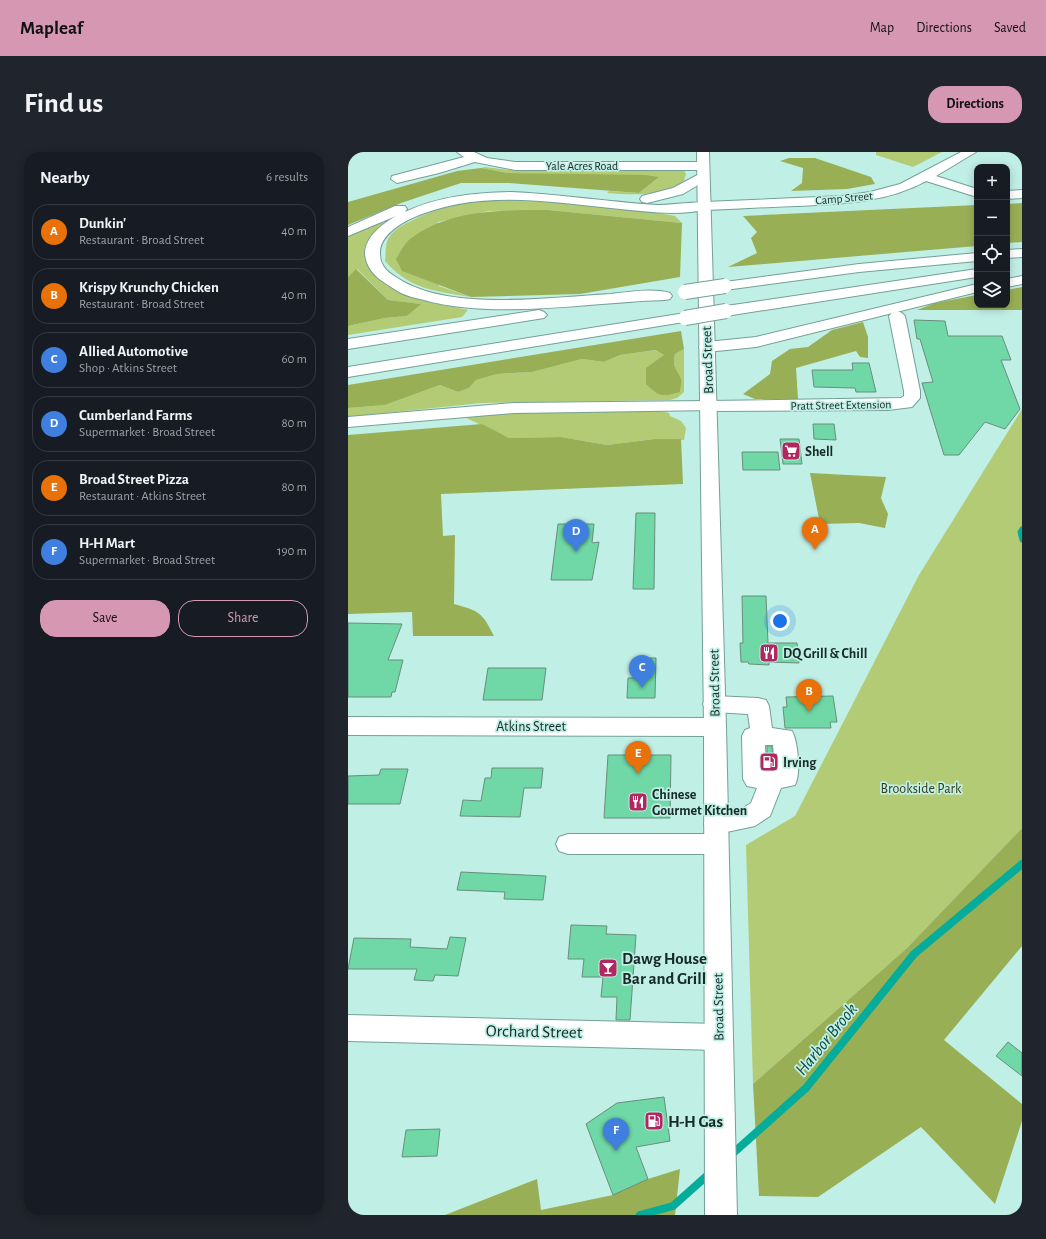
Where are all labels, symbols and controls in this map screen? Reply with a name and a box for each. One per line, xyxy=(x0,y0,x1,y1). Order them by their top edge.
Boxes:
text: Mapleaf xyxy=(20,19,83,38)
text: Map xyxy=(870,21,894,35)
text: Directions xyxy=(916,21,972,35)
text: Saved xyxy=(994,21,1026,35)
button: Directions xyxy=(928,86,1022,123)
text: Find us xyxy=(24,90,103,118)
street label: Yale Acres Road xyxy=(546,160,618,172)
map controls xyxy=(974,164,1010,308)
button: + xyxy=(974,164,1010,200)
text: Nearby xyxy=(40,169,90,186)
text: 6 results xyxy=(266,171,308,184)
street label: Camp Street xyxy=(815,189,873,206)
button: − xyxy=(974,200,1010,236)
text: Dunkin' xyxy=(79,216,126,231)
text: A xyxy=(50,225,58,238)
text: 40 m xyxy=(281,225,307,238)
text: Restaurant · Broad Street xyxy=(79,234,204,247)
button: locate xyxy=(974,236,1010,272)
button: layers xyxy=(974,272,1010,308)
text: Krispy Krunchy Chicken xyxy=(79,280,219,295)
text: B xyxy=(50,289,58,302)
text: 40 m xyxy=(281,289,307,302)
text: Restaurant · Broad Street xyxy=(79,298,204,311)
street label: Broad Street xyxy=(700,325,716,394)
text: Allied Automotive xyxy=(79,344,188,359)
text: C xyxy=(51,353,57,366)
text: 60 m xyxy=(281,353,307,366)
text: Shop · Atkins Street xyxy=(79,362,177,375)
street label: Pratt Street Extension xyxy=(790,398,892,412)
text: Cumberland Farms xyxy=(79,408,192,423)
text: D xyxy=(50,417,58,430)
text: 80 m xyxy=(281,417,307,430)
text: Supermarket · Broad Street xyxy=(79,426,215,439)
supermarket icon: Shell xyxy=(780,440,802,462)
place label: Shell xyxy=(805,445,833,459)
text: Broad Street Pizza xyxy=(79,472,189,487)
text: E xyxy=(51,481,57,494)
text: 80 m xyxy=(281,481,307,494)
text: Restaurant · Atkins Street xyxy=(79,490,206,503)
pin: A xyxy=(802,517,828,550)
pin: D xyxy=(563,519,589,552)
text: H-H Mart xyxy=(79,536,135,551)
text: F xyxy=(51,545,57,558)
text: 190 m xyxy=(277,545,307,558)
text: Supermarket · Broad Street xyxy=(79,554,215,567)
button: Save xyxy=(40,600,170,637)
button: Share xyxy=(178,600,308,637)
your location xyxy=(770,611,790,631)
restaurant icon: DQ Grill & Chill xyxy=(758,642,780,664)
place label: DQ Grill & Chill xyxy=(783,647,867,661)
street label: Broad Street xyxy=(707,648,723,717)
pin: C xyxy=(629,655,655,688)
pin: B xyxy=(796,679,822,712)
street label: Atkins Street xyxy=(496,720,566,734)
pin: E xyxy=(625,741,651,774)
fuel station icon: Irving xyxy=(758,751,780,773)
place label: Irving xyxy=(783,756,817,770)
park label: Brookside Park xyxy=(881,782,962,796)
place label: Chinese Gourmet Kitchen xyxy=(652,788,747,818)
restaurant icon: Chinese Gourmet Kitchen xyxy=(627,791,649,813)
place label: Dawg House Bar and Grill xyxy=(622,950,707,987)
bar icon: Dawg House Bar and Grill xyxy=(597,957,619,979)
street label: Broad Street xyxy=(711,972,727,1041)
water label: Harbor Brook xyxy=(792,1000,861,1079)
street label: Orchard Street xyxy=(486,1022,583,1041)
fuel station icon: H-H Gas xyxy=(643,1110,665,1132)
place label: H-H Gas xyxy=(668,1113,724,1130)
pin: F xyxy=(603,1118,629,1151)

